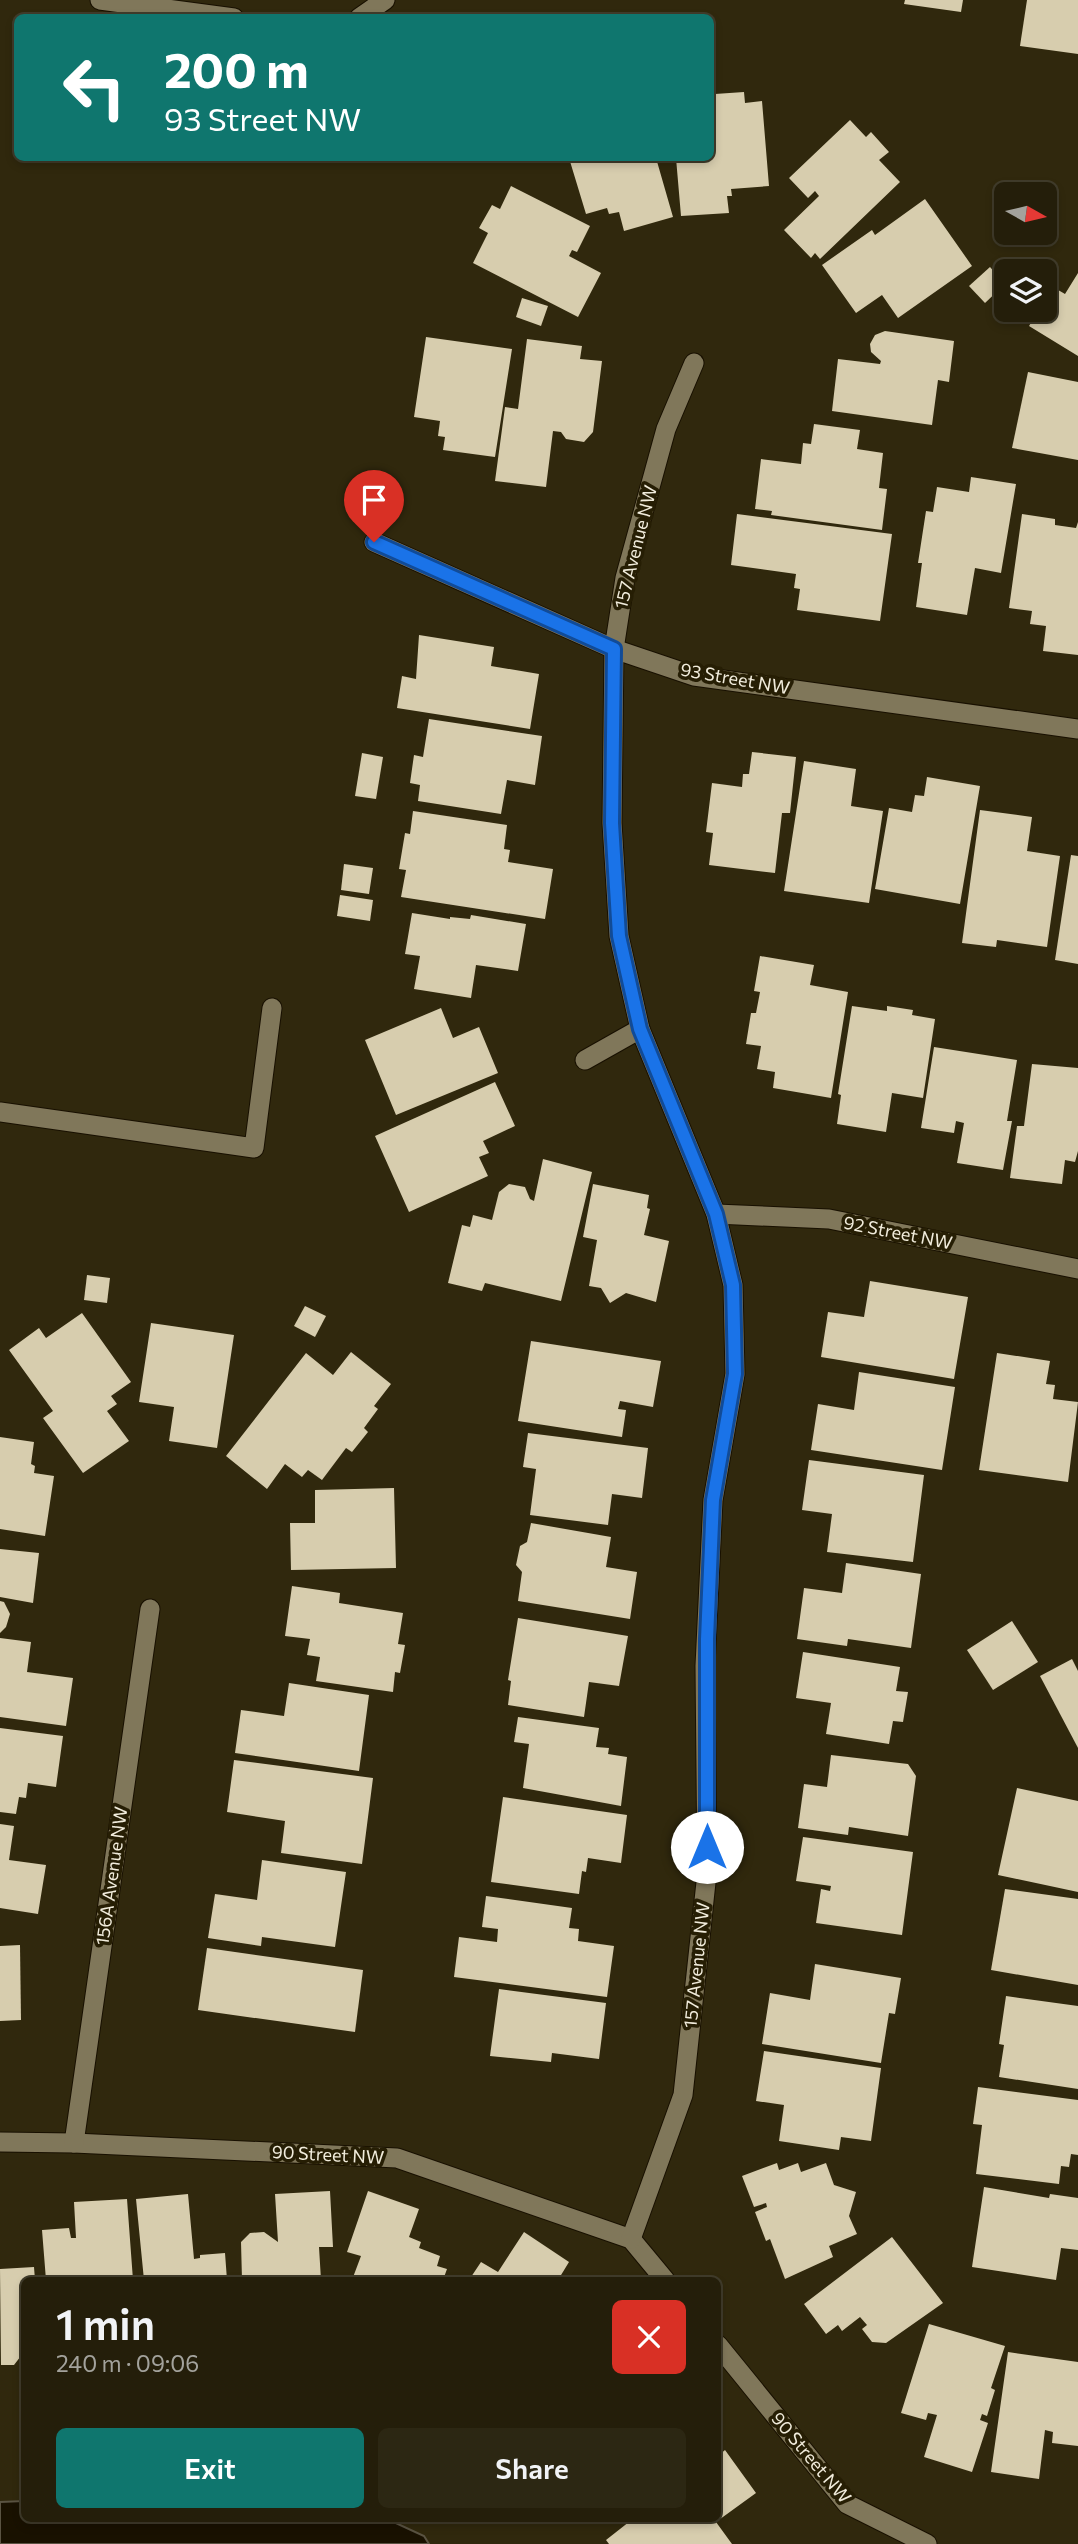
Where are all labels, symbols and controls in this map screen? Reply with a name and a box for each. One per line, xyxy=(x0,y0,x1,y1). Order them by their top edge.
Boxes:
text: 200 m xyxy=(164,38,309,98)
icon: left xyxy=(49,42,140,133)
text: 93 Street NW xyxy=(164,98,361,138)
north arrow xyxy=(994,182,1057,245)
map controls xyxy=(994,182,1057,322)
button: layers xyxy=(994,259,1057,322)
pin xyxy=(344,470,404,542)
icon: arrive xyxy=(355,481,393,519)
street label: 157 Avenue NW xyxy=(609,483,661,611)
street label: 93 Street NW xyxy=(679,658,792,698)
street label: 92 Street NW xyxy=(842,1211,955,1253)
street label: 156A Avenue NW xyxy=(90,1805,132,1947)
position arrow xyxy=(670,1810,744,1884)
street label: 157 Avenue NW xyxy=(678,1901,714,2029)
street label: 90 Street NW xyxy=(271,2140,385,2168)
text: 1 min xyxy=(56,2297,155,2349)
button: close xyxy=(612,2300,686,2374)
text: 240 m · 09:06 xyxy=(56,2349,199,2377)
street label: 90 Street NW xyxy=(767,2407,856,2507)
button: Exit xyxy=(56,2428,364,2508)
button: Share xyxy=(378,2428,686,2508)

